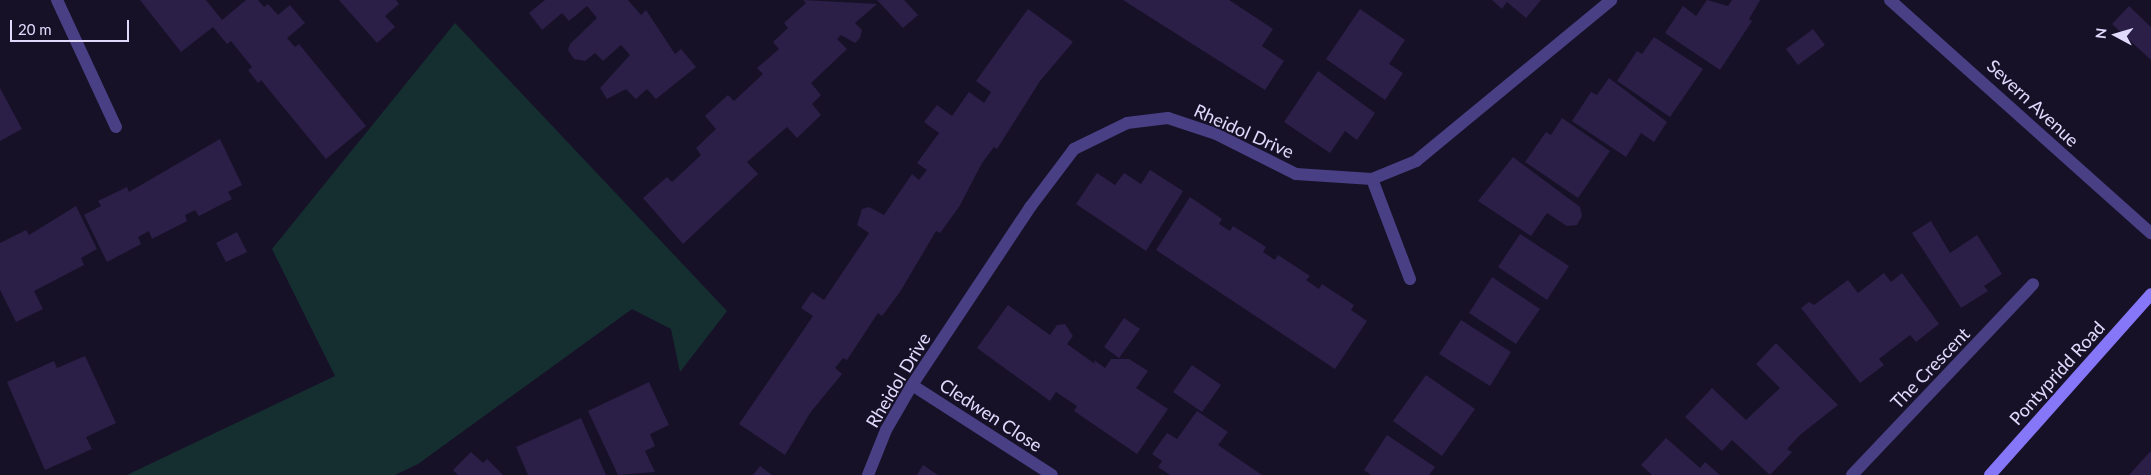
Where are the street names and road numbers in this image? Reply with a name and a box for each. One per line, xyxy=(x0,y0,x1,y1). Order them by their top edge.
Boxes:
street label: Severn Avenue xyxy=(1982,55,2084,151)
street label: Rheidol Drive xyxy=(1191,99,1297,163)
street label: Pontypridd Road xyxy=(2005,317,2109,429)
street label: The Crescent xyxy=(1886,323,1974,413)
street label: Rheidol Drive xyxy=(861,329,935,431)
street label: Cledwen Close xyxy=(936,374,1046,456)

